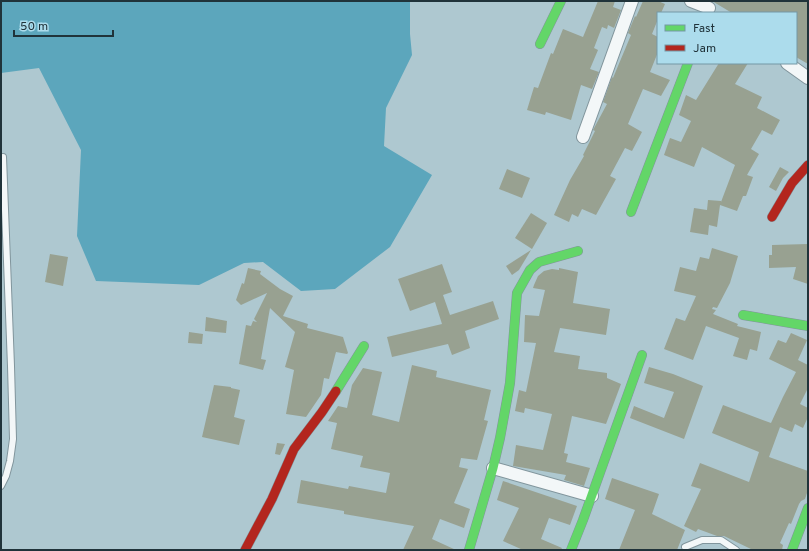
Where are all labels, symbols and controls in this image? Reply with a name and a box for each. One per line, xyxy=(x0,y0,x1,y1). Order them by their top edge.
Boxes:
scale bar xyxy=(14,12,113,38)
legend xyxy=(657,12,797,64)
text: 50 m xyxy=(20,19,48,35)
text: Fast xyxy=(693,21,715,37)
text: Jam xyxy=(693,41,716,57)

